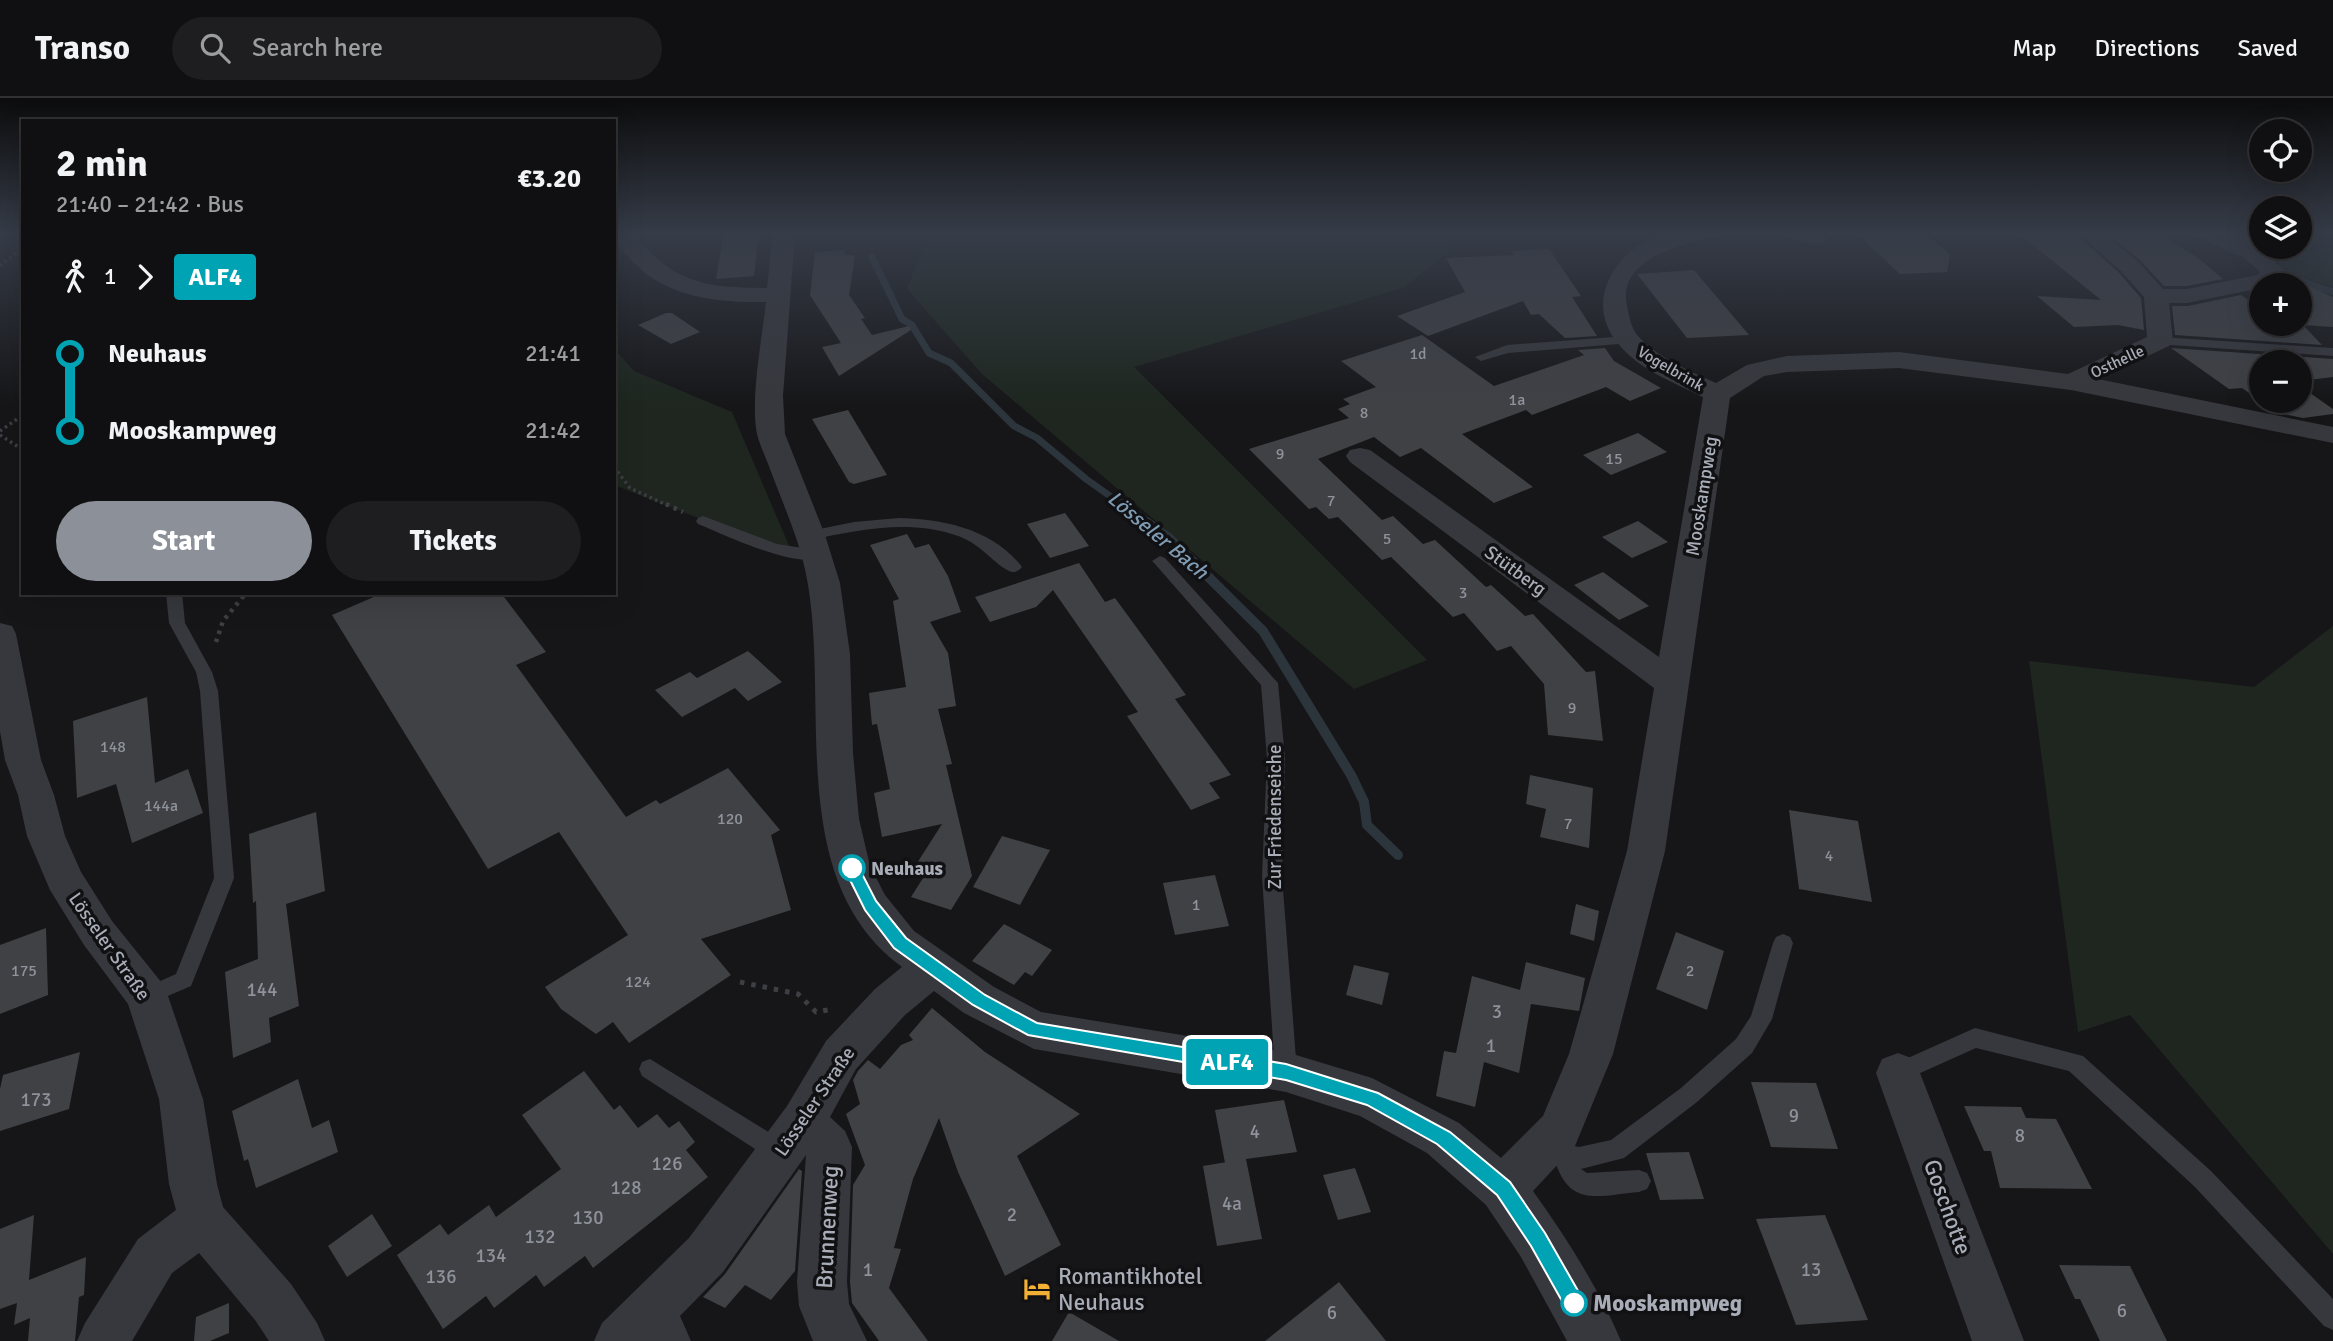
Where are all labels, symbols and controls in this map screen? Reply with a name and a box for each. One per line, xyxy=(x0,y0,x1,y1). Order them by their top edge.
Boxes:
search box xyxy=(172,17,662,80)
text: Transo xyxy=(35,28,130,69)
icon: search xyxy=(196,29,234,67)
text: Search here xyxy=(252,32,383,64)
text: Map xyxy=(2012,33,2057,63)
text: Directions xyxy=(2095,33,2200,63)
text: Saved xyxy=(2238,33,2298,63)
map controls xyxy=(2249,119,2312,413)
button: locate xyxy=(2249,119,2312,182)
text: 2 min xyxy=(56,140,148,187)
text: €3.20 xyxy=(517,163,581,195)
text: 21:40 – 21:42 · Bus xyxy=(56,190,244,219)
button: layers xyxy=(2249,196,2312,259)
icon: walk xyxy=(56,258,94,296)
icon: forward xyxy=(126,258,164,296)
text: 1 xyxy=(104,262,116,291)
text: ALF4 xyxy=(188,262,242,292)
button: + xyxy=(2249,273,2312,336)
text: Neuhaus xyxy=(108,338,207,370)
text: 21:41 xyxy=(525,339,581,368)
street label: Osthelle xyxy=(2087,341,2147,383)
street label: Vogelbrink xyxy=(1634,342,1707,396)
house number: 1d xyxy=(1409,344,1427,364)
button: − xyxy=(2249,350,2312,413)
house number: 1a xyxy=(1509,390,1525,410)
house number: 8 xyxy=(1360,403,1368,423)
text: Mooskampweg xyxy=(108,415,277,447)
text: 21:42 xyxy=(525,416,581,445)
street label: Mooskampweg xyxy=(1681,435,1723,558)
house number: 9 xyxy=(1276,444,1284,464)
house number: 15 xyxy=(1605,449,1623,469)
water label: Lösseler Bach xyxy=(1102,485,1214,585)
house number: 7 xyxy=(1327,491,1335,511)
button: Start xyxy=(56,501,312,581)
button: Tickets xyxy=(326,501,581,581)
house number: 5 xyxy=(1383,529,1391,549)
street label: Stütberg xyxy=(1480,540,1551,601)
house number: 3 xyxy=(1459,583,1467,603)
house number: 9 xyxy=(1568,698,1576,718)
house number: 148 xyxy=(100,737,126,757)
street label: Zur Friedenseiche xyxy=(1263,745,1287,889)
house number: 144a xyxy=(144,796,178,816)
house number: 120 xyxy=(717,809,743,829)
house number: 7 xyxy=(1564,814,1572,834)
house number: 4 xyxy=(1825,846,1834,866)
marker: Neuhaus xyxy=(839,855,865,881)
place label: Neuhaus xyxy=(871,857,943,881)
street label: Lösseler Straße xyxy=(63,888,155,1005)
house number: 1 xyxy=(1192,895,1200,915)
house number: 175 xyxy=(11,961,37,981)
house number: 2 xyxy=(1686,961,1694,981)
house number: 124 xyxy=(625,972,651,992)
house number: 144 xyxy=(247,978,277,1002)
house number: 3 xyxy=(1492,1000,1502,1024)
house number: 1 xyxy=(1486,1034,1496,1058)
line badge: ALF4 xyxy=(1178,1039,1276,1085)
street label: Lösseler Straße xyxy=(769,1042,860,1161)
text: ALF4 xyxy=(1200,1047,1254,1077)
house number: 173 xyxy=(21,1088,51,1112)
house number: 9 xyxy=(1789,1104,1799,1128)
house number: 4 xyxy=(1250,1120,1260,1144)
house number: 8 xyxy=(2015,1124,2025,1148)
house number: 126 xyxy=(652,1152,682,1176)
street label: Goschotte xyxy=(1917,1156,1978,1259)
street label: Brunnenweg xyxy=(810,1165,845,1289)
house number: 128 xyxy=(611,1176,641,1200)
house number: 4a xyxy=(1222,1192,1242,1216)
house number: 2 xyxy=(1007,1203,1017,1227)
house number: 130 xyxy=(573,1206,603,1230)
house number: 132 xyxy=(525,1225,555,1249)
house number: 134 xyxy=(476,1244,506,1268)
house number: 1 xyxy=(863,1258,873,1282)
house number: 13 xyxy=(1801,1258,1821,1282)
place label: Romantikhotel Neuhaus xyxy=(1058,1262,1203,1317)
house number: 136 xyxy=(426,1265,456,1289)
hotel icon: Romantikhotel Neuhaus xyxy=(1022,1274,1052,1304)
place label: Mooskampweg xyxy=(1593,1289,1742,1318)
marker: Mooskampweg xyxy=(1561,1290,1587,1316)
house number: 6 xyxy=(2117,1299,2127,1323)
house number: 6 xyxy=(1327,1301,1337,1325)

